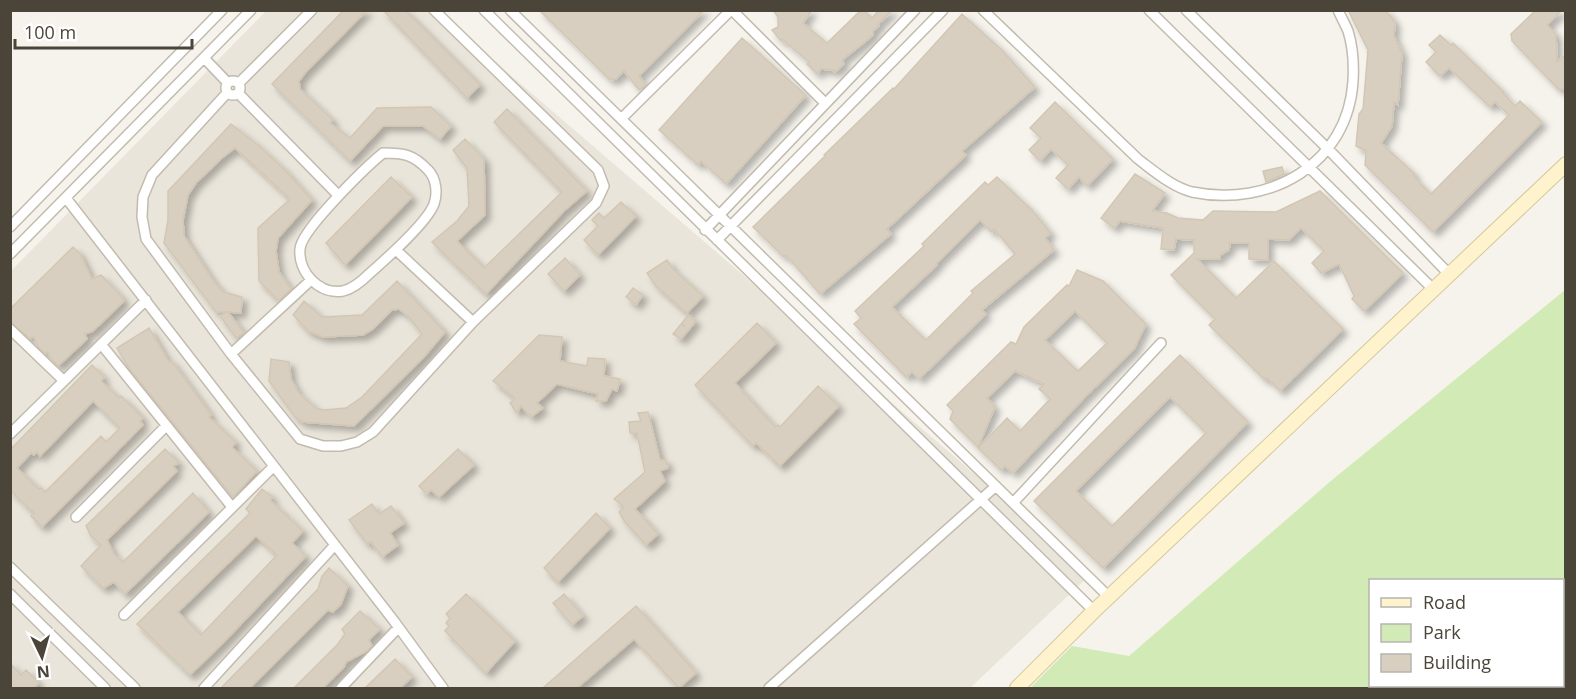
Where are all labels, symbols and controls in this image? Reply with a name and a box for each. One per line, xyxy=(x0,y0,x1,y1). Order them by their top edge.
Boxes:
scale bar xyxy=(15,12,192,50)
text: 100 m xyxy=(24,20,76,44)
legend xyxy=(1369,579,1564,687)
text: Road xyxy=(1423,590,1466,614)
text: Park xyxy=(1423,620,1461,644)
north arrow xyxy=(12,627,72,687)
text: Building xyxy=(1423,650,1491,674)
text: N xyxy=(36,660,51,683)

